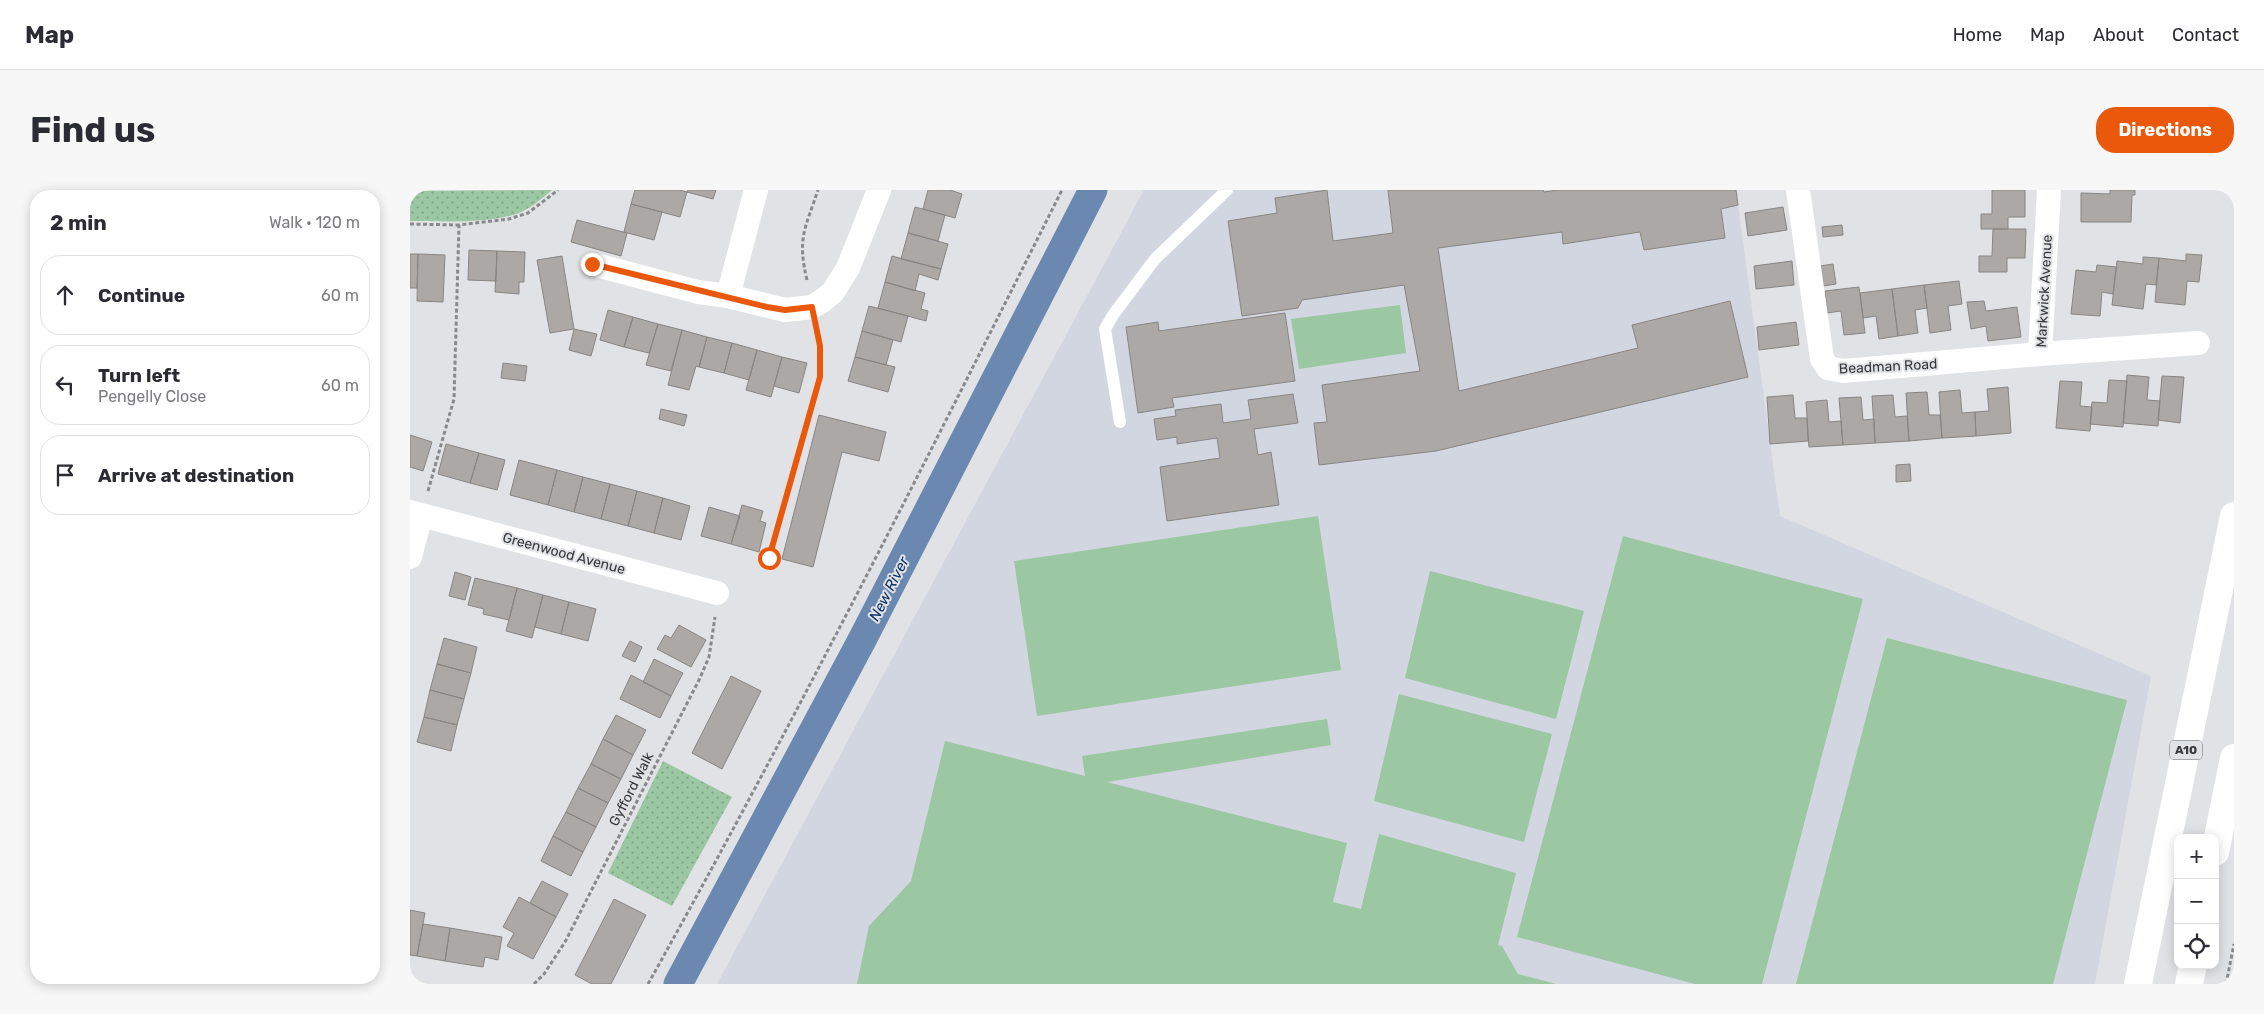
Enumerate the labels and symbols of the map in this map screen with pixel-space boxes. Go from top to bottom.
street label: Markwick Avenue [2033,234,2056,348]
route end [581,253,604,276]
street label: Beadman Road [1838,355,1938,378]
street label: Greenwood Avenue [501,529,627,578]
route start [758,547,781,570]
water label: New River [865,553,913,624]
road number: A10 [2170,740,2202,760]
street label: Gyfford Walk [606,749,658,829]

